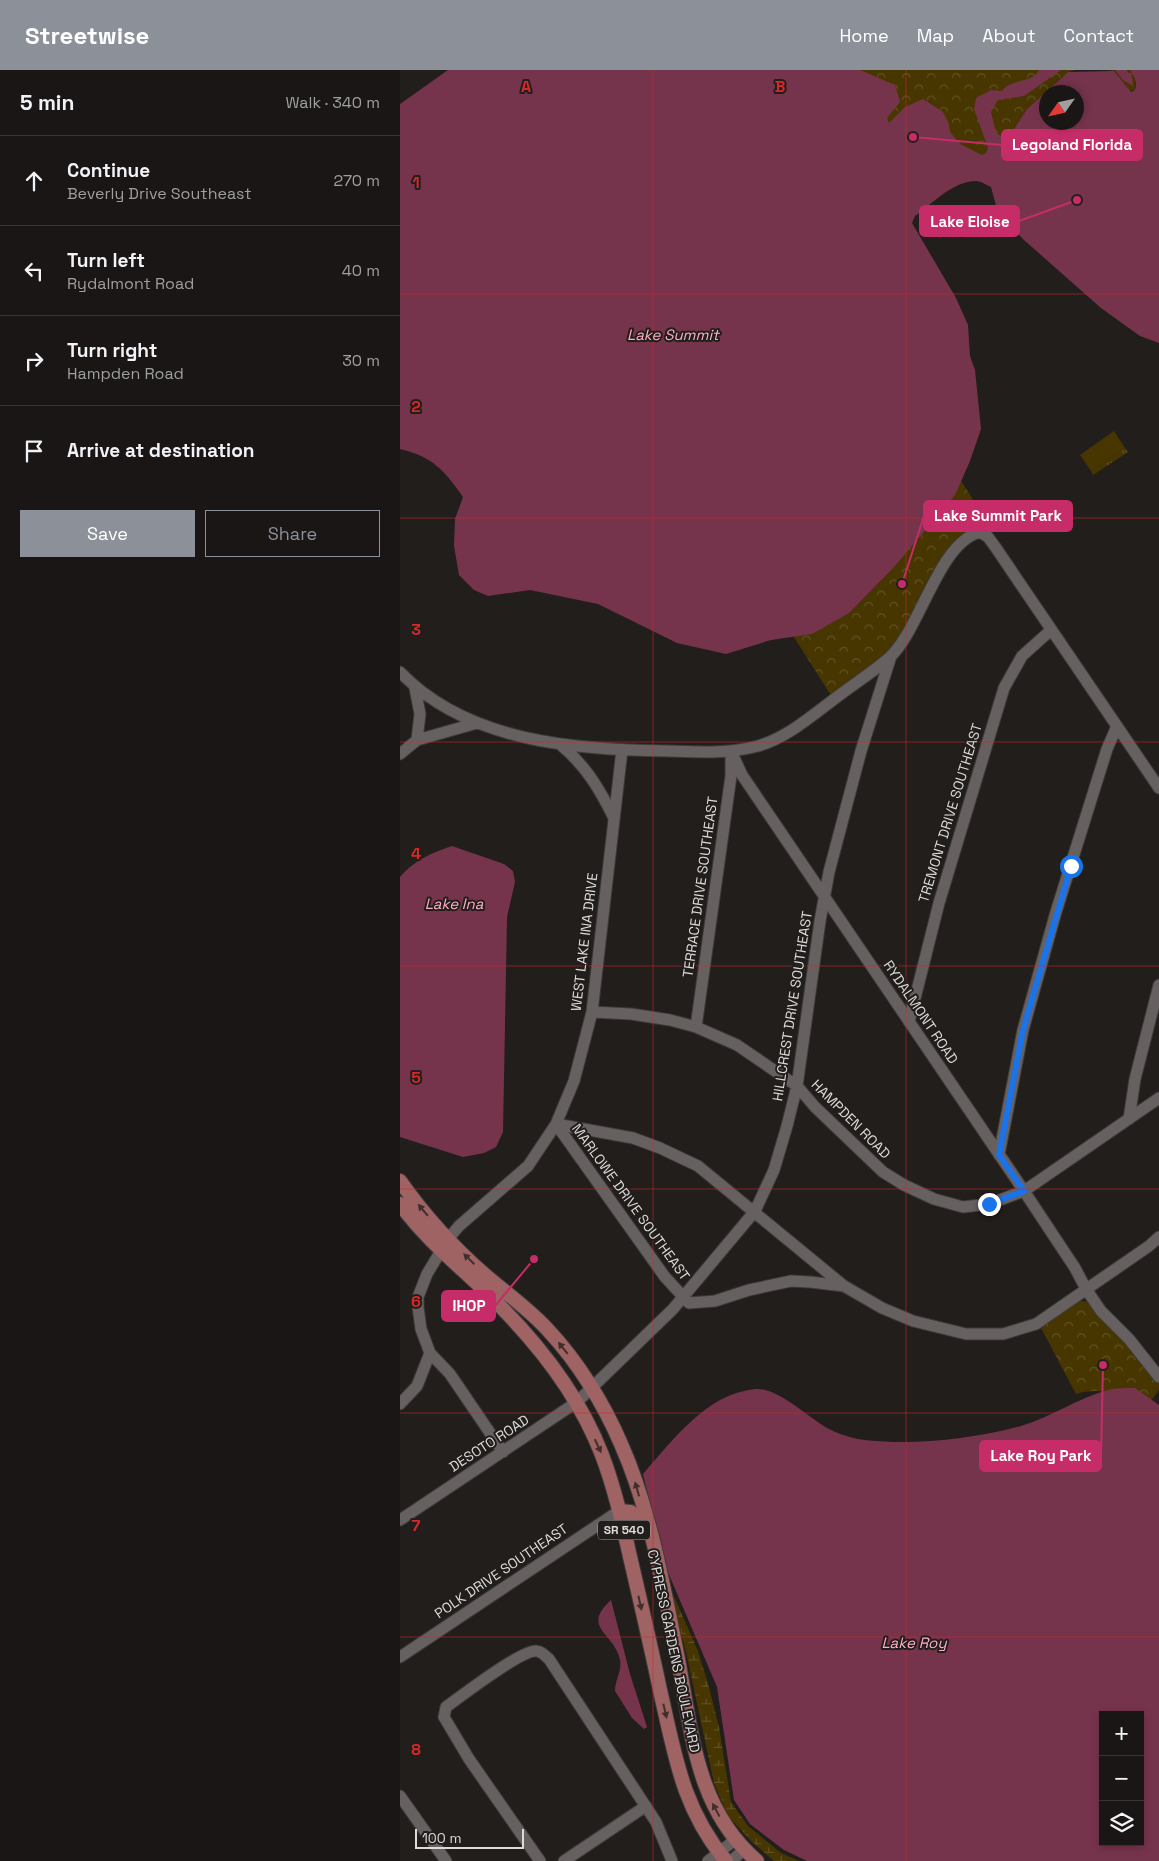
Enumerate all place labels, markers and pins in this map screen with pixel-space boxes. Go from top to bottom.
callout: Legoland Florida [1002,130,1142,160]
callout: Lake Eloise [920,206,1019,236]
callout: Lake Summit Park [924,501,1072,531]
callout: IHOP [442,1291,495,1321]
callout: Lake Roy Park [980,1441,1101,1471]

